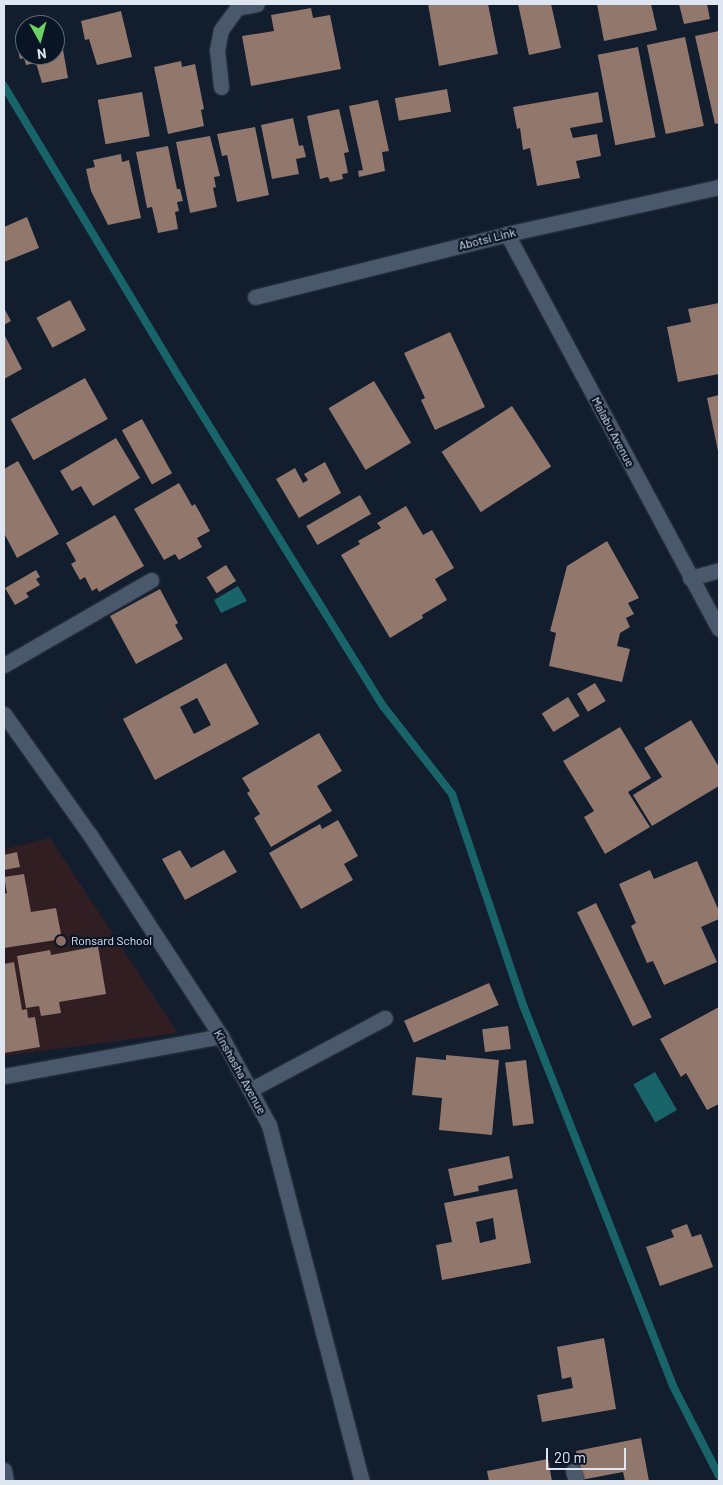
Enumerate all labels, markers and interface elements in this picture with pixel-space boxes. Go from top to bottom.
north arrow [15,15,65,65]
text: N [36,45,47,63]
street label: Abotsi Link [457,225,517,253]
street label: Malabu Avenue [589,395,637,469]
place label: Ronsard School [71,934,152,948]
marker: Ronsard School [55,935,67,947]
street label: Kinshasha Avenue [211,1027,269,1117]
scale bar [548,1438,628,1470]
text: 20 m [554,1448,586,1466]

